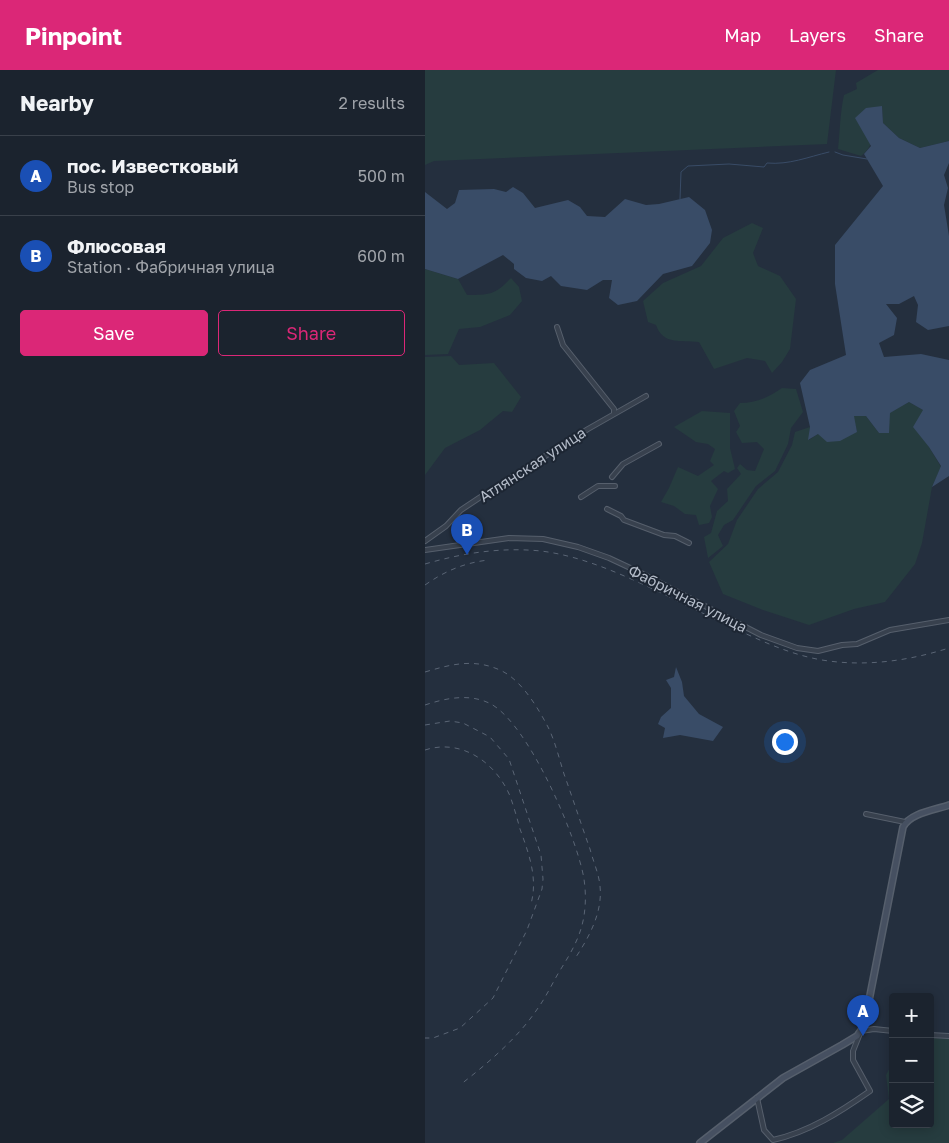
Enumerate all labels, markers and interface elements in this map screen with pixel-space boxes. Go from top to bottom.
text: Pinpoint [25,21,122,50]
text: Map [724,24,761,46]
text: Layers [789,24,846,46]
text: Share [874,24,924,46]
text: Nearby [20,90,94,116]
text: 2 results [339,93,405,113]
text: пос. Известковый [67,154,238,177]
text: A [30,166,42,186]
text: 500 m [358,166,405,186]
text: Bus stop [67,177,134,197]
text: Флюсовая [67,234,166,257]
text: B [30,246,42,266]
text: 600 m [357,246,405,266]
text: Station · Фабричная улица [67,257,275,277]
button: Save [20,310,208,356]
button: Share [218,310,405,356]
street label: Атлянская улица [475,423,589,505]
pin: B [451,514,483,555]
street label: Фабричная улица [626,560,750,636]
your location [772,729,798,755]
map controls [889,993,934,1128]
button: + [889,993,934,1038]
pin: A [847,995,879,1036]
button: − [889,1038,934,1083]
button: layers [889,1083,934,1128]

